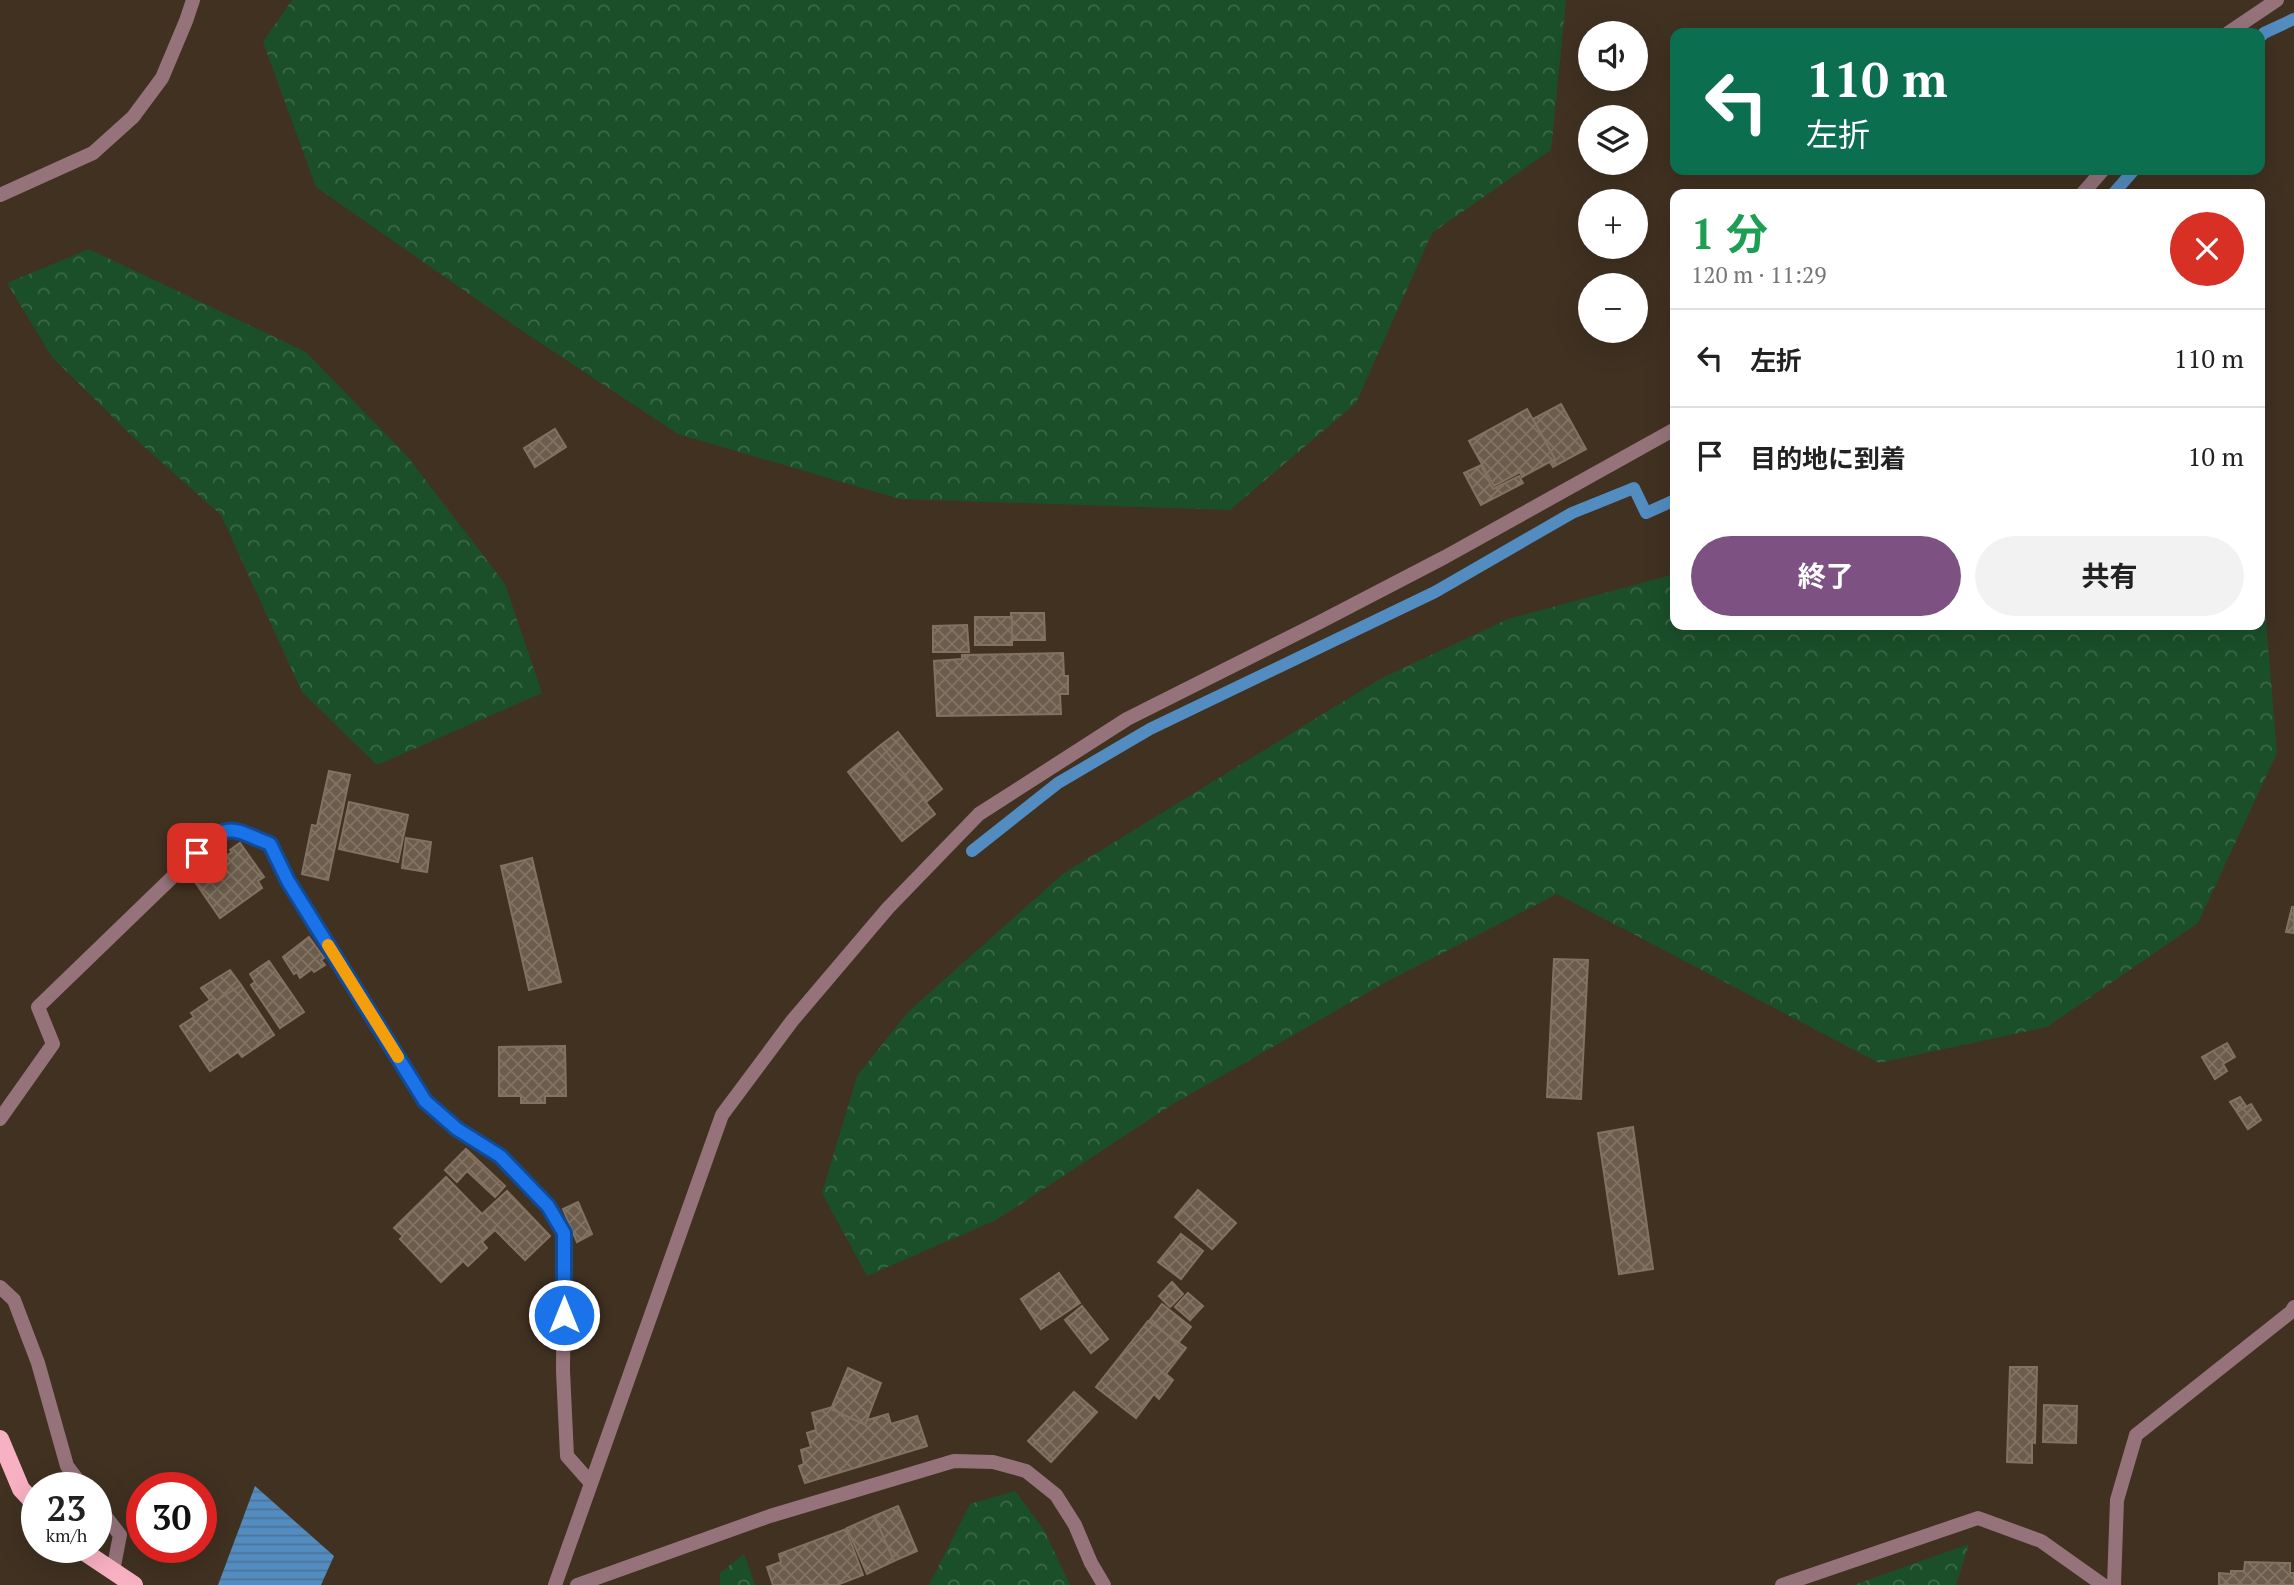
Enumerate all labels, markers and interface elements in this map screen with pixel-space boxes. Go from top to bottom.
map controls [1578,21,1648,343]
button: sound [1578,21,1648,91]
text: 110 m [1806,46,1948,111]
icon: left [1691,56,1782,147]
button: layers [1578,105,1648,175]
text: 左折 [1806,113,1870,155]
button: + [1578,189,1648,259]
text: 1 分 [1691,205,1768,261]
button: close [2170,212,2244,286]
text: 120 m · 11:29 [1691,259,1826,290]
button: − [1578,273,1648,343]
icon: left [1691,339,1729,377]
text: 110 m [2174,341,2244,375]
text: 左折 [1750,343,1802,377]
icon: arrive [1691,437,1729,475]
text: 10 m [2188,439,2244,473]
text: 目的地に到着 [1750,441,1906,475]
button: 終了 [1691,536,1961,616]
button: 共有 [1975,536,2244,616]
pin [167,823,227,883]
icon: arrive [178,834,216,872]
position arrow [527,1278,601,1352]
speed limit sign: 30 [126,1472,217,1563]
text: 23 [47,1485,86,1531]
text: km/h [46,1523,87,1547]

